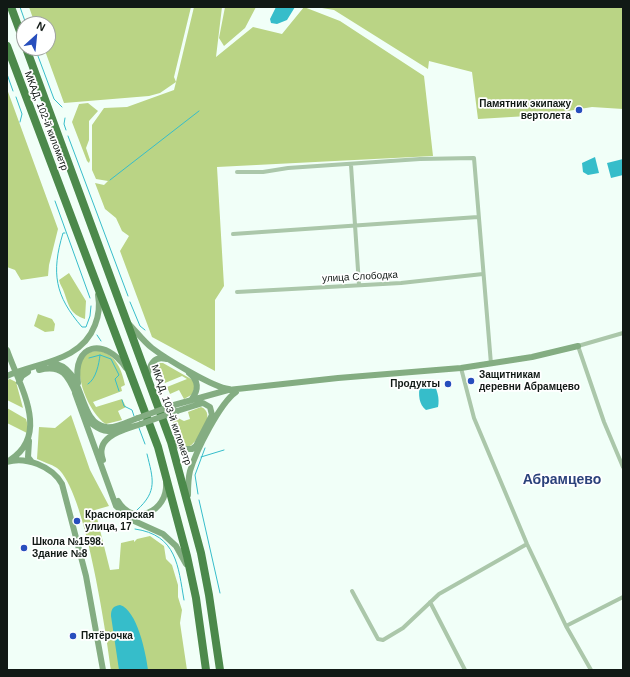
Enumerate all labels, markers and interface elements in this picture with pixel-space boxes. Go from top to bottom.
north arrow [16,16,56,56]
text: N [35,19,47,33]
street label: МКАД, 102-й километр [21,70,71,172]
place label: Памятник экипажу вертолета [479,98,571,122]
marker: Памятник экипажу вертолета [574,105,584,115]
street label: улица Слободка [322,269,398,285]
street label: МКАД, 103-й километр [148,363,194,467]
place label: Защитникам деревни Абрамцево [479,369,580,392]
marker: Защитникам деревни Абрамцево [466,376,476,386]
place label: Продукты [390,378,440,390]
marker: Продукты [443,379,453,389]
district label: Абрамцево [523,472,601,488]
place label: Красноярская улица, 17 [85,509,154,532]
marker: Красноярская улица, 17 [72,516,82,526]
place label: Школа №1598. Здание №8 [32,536,104,560]
marker: Школа №1598. Здание №8 [19,543,29,553]
place label: Пятёрочка [81,630,133,642]
marker: Пятёрочка [68,631,78,641]

